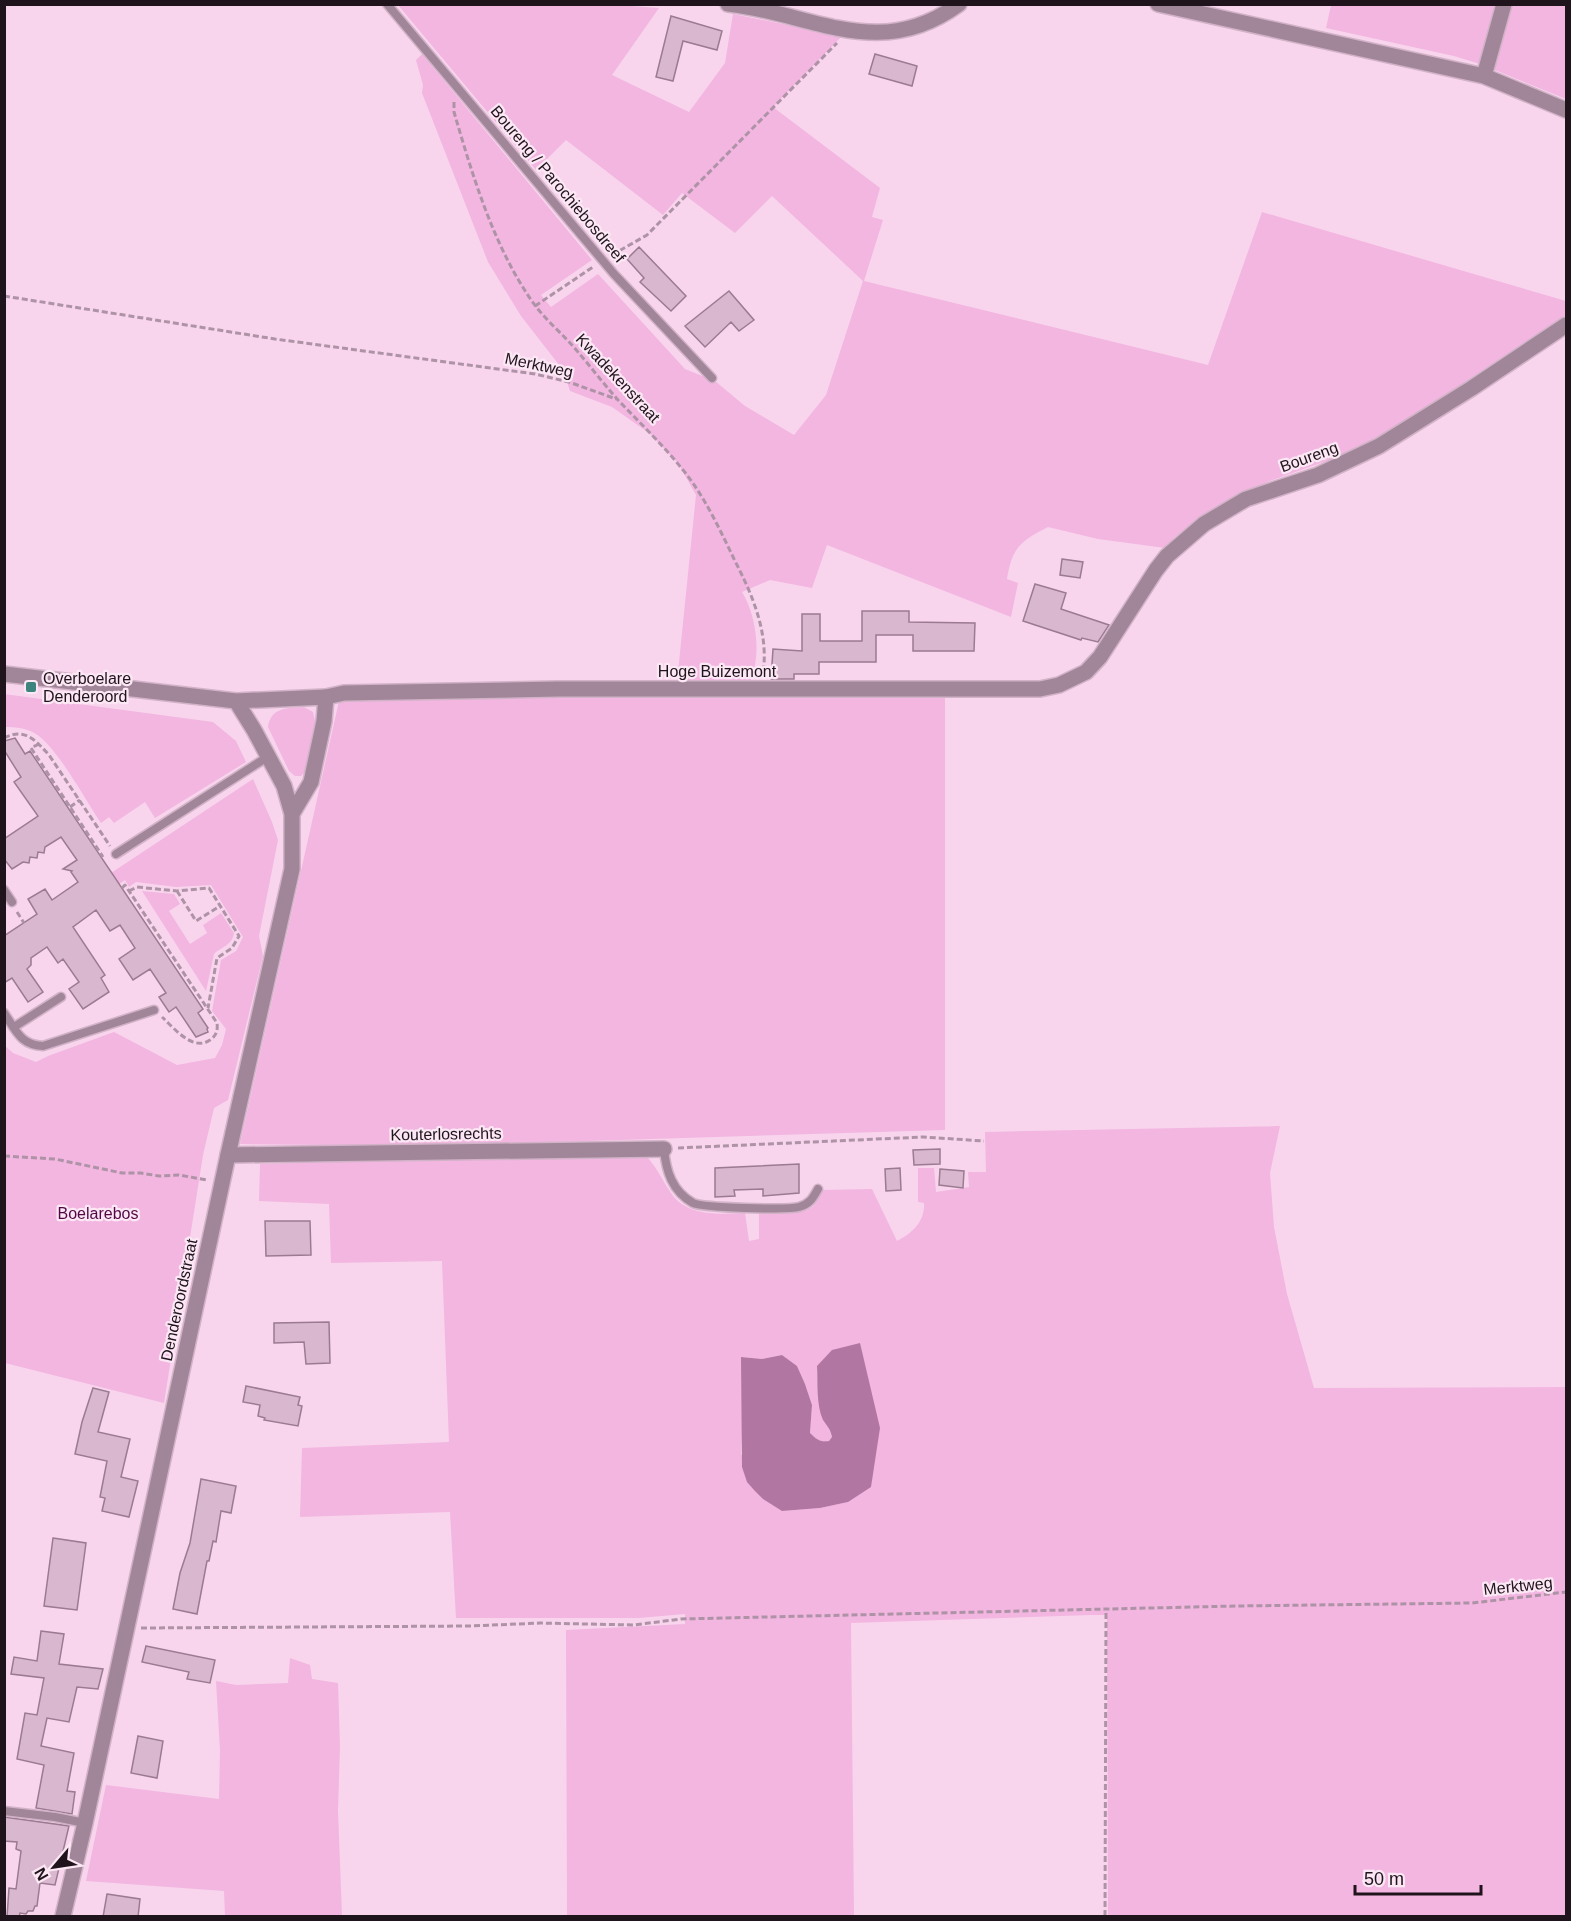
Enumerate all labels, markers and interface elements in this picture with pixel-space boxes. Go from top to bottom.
street label: Boureng / Parochiebosdreef [487,102,629,266]
street label: Kwadekenstraat [573,330,664,426]
street label: Merktweg [503,349,575,381]
street label: Boureng [1278,439,1340,475]
street label: Hoge Buizemont [658,663,777,680]
place label: Overboelare Denderoord [43,670,131,705]
marker: Overboelare Denderoord [24,680,38,694]
street label: Kouterlosrechts [390,1125,502,1143]
park label: Boelarebos [58,1205,138,1222]
street label: Denderoordstraat [158,1237,200,1363]
street label: Merktweg [1483,1574,1553,1598]
north arrow [24,1837,84,1897]
scale bar [1355,1858,1481,1896]
text: N [31,1865,52,1883]
text: 50 m [1364,1869,1404,1889]

